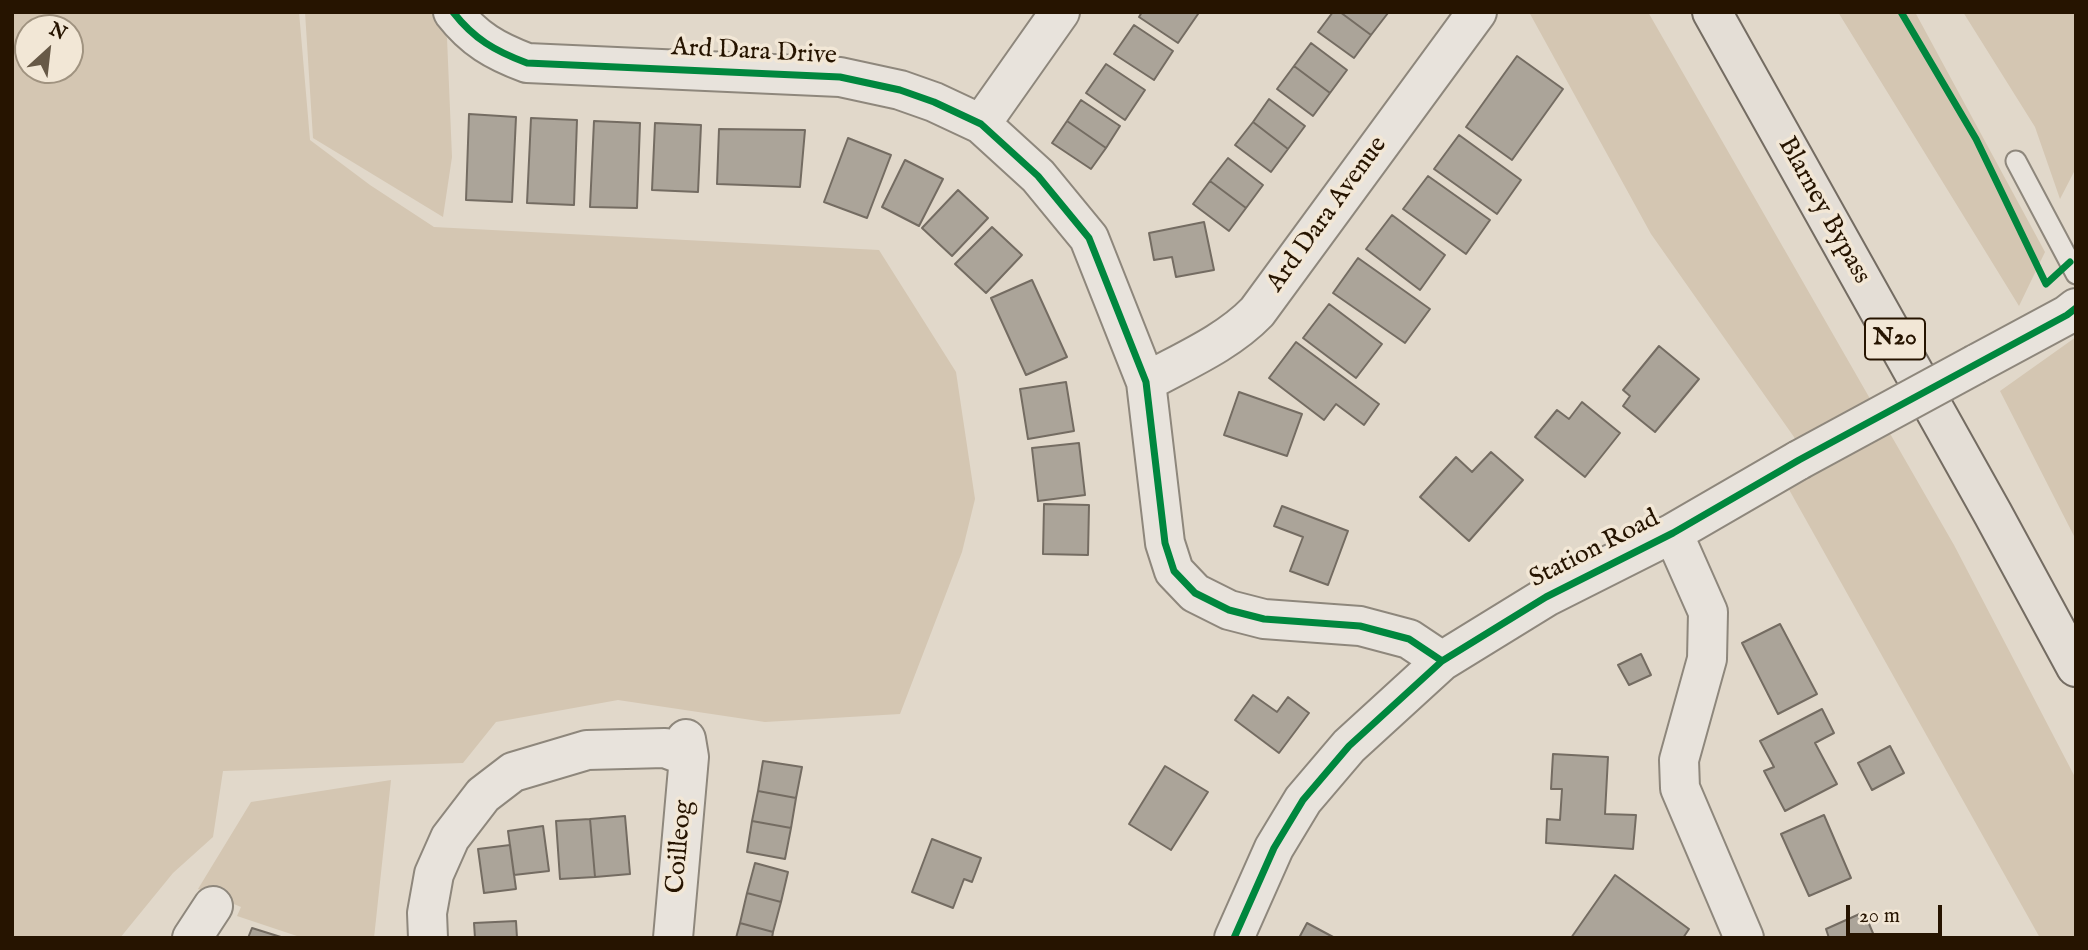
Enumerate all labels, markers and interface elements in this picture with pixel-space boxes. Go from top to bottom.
north arrow [14,14,84,84]
text: N [45,18,70,46]
street label: Ard Dara Drive [670,33,838,73]
street label: Ard Dara Avenue [1261,131,1395,299]
street label: Blarney Bypass [1770,132,1876,290]
road number: N20 [1865,318,1925,360]
street label: Station Road [1525,504,1665,596]
street label: Coilleog [661,799,701,895]
scale bar [1850,890,1946,934]
text: 20 m [1859,903,1900,930]

